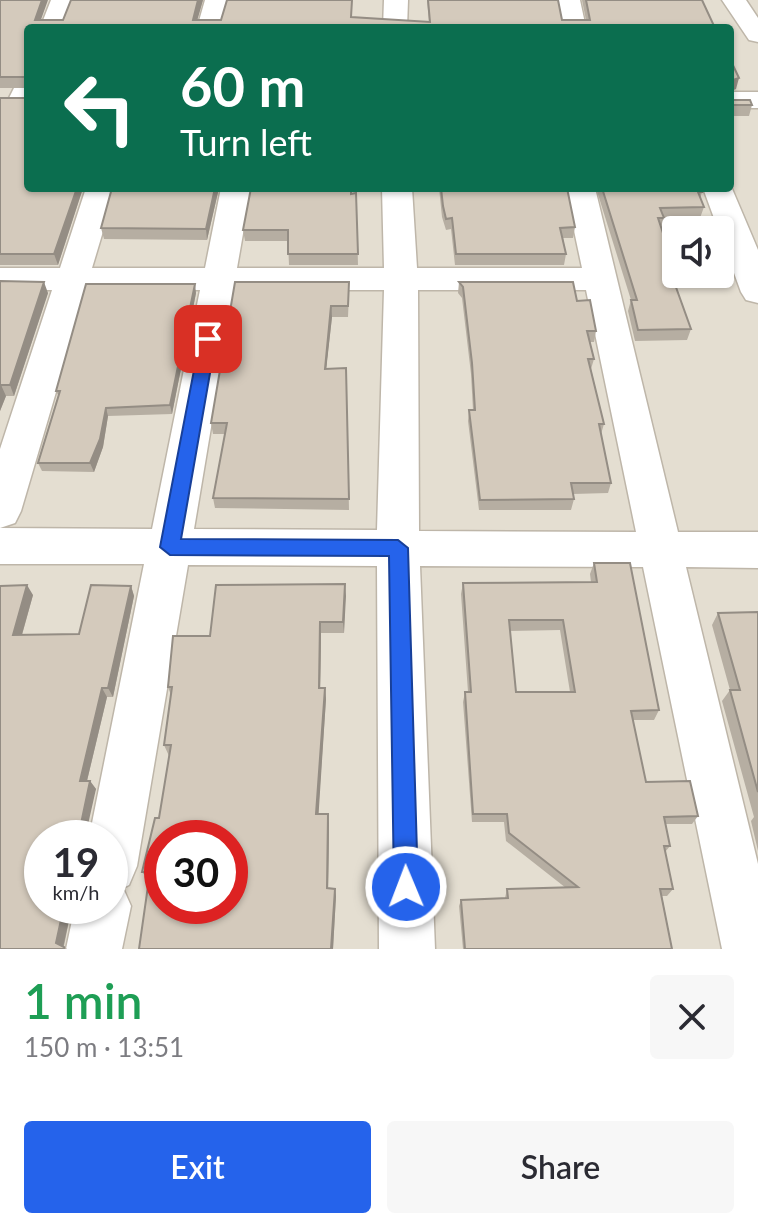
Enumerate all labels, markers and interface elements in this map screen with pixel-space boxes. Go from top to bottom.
text: 60 m [180,52,305,119]
icon: left [48,56,152,160]
text: Turn left [180,120,312,164]
map controls [662,216,734,288]
button: sound [662,216,734,288]
pin [174,305,242,373]
icon: arrive [186,317,230,361]
speed limit sign: 30 [144,820,248,924]
text: 19 [53,838,99,886]
position arrow [364,845,448,929]
text: km/h [53,880,99,904]
text: 1 min [24,972,142,1029]
button: close [650,975,734,1059]
text: 150 m · 13:51 [24,1031,184,1063]
button: Exit [24,1121,371,1213]
button: Share [387,1121,734,1213]

